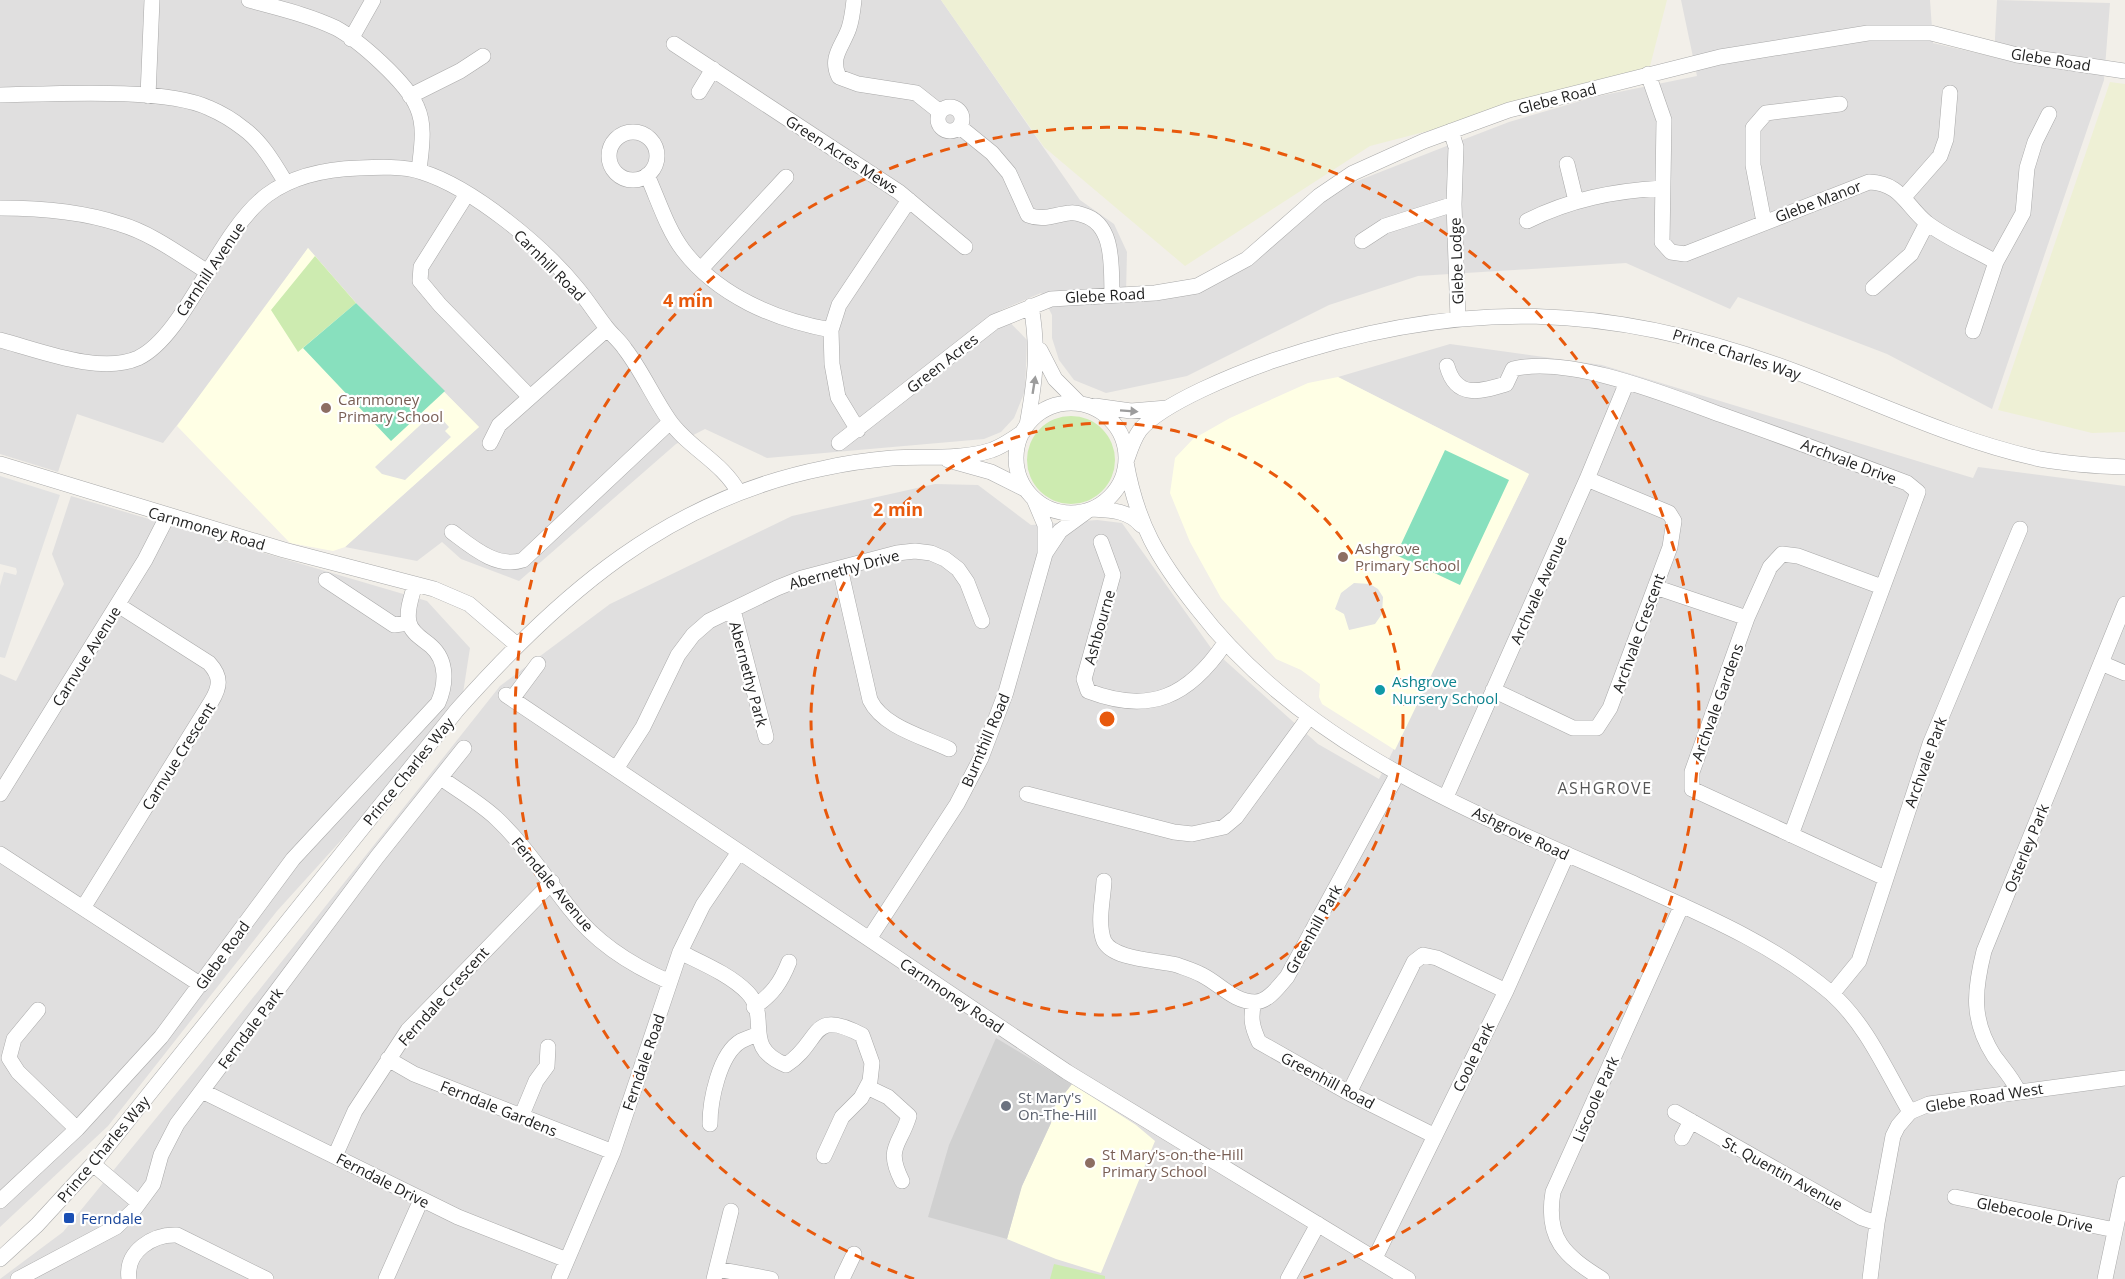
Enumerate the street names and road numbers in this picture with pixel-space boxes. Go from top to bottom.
street label: Glebe Road [2010,43,2092,75]
street label: Glebe Road [1516,78,1598,118]
street label: Green Acres Mews [782,110,902,198]
street label: Glebe Manor [1772,175,1864,227]
street label: Glebe Lodge [1444,217,1468,305]
street label: Carnhill Avenue [171,218,249,320]
street label: Carnhill Road [510,225,590,305]
street label: Glebe Road [1064,283,1146,307]
street label: Prince Charles Way [1670,324,1804,384]
street label: Green Acres [902,329,982,397]
street label: Archvale Drive [1798,434,1900,488]
street label: Carnmoney Road [146,502,268,554]
street label: Archvale Avenue [1505,533,1571,647]
street label: Abernethy Drive [787,545,901,593]
street label: Archvale Crescent [1607,571,1669,695]
street label: Ashbourne [1079,587,1119,667]
street label: Carnvue Avenue [47,602,125,710]
street label: Abernethy Park [725,619,773,729]
street label: Archvale Gardens [1687,641,1747,763]
street label: Burnthill Road [956,690,1014,790]
street label: Carnvue Crescent [137,698,219,814]
street label: Prince Charles Way [358,712,458,829]
street label: Archvale Park [1899,714,1951,810]
street label: Osterley Park [1999,801,2053,895]
street label: Ashgrove Road [1469,802,1573,864]
street label: Ferndale Avenue [508,833,598,935]
street label: Greenhill Park [1280,881,1346,977]
street label: Glebe Road [190,917,254,993]
street label: Ferndale Crescent [393,942,493,1050]
street label: Carnmoney Road [896,953,1008,1037]
street label: Ferndale Park [213,983,287,1073]
street label: Ferndale Road [617,1011,669,1113]
street label: Coole Park [1448,1019,1498,1095]
street label: Greenhill Road [1278,1047,1378,1113]
street label: Liscoole Park [1567,1053,1623,1145]
street label: Ferndale Gardens [438,1075,560,1141]
street label: Glebe Road West [1924,1078,2044,1116]
street label: Prince Charles Way [52,1091,154,1207]
street label: St. Quentin Avenue [1719,1132,1847,1214]
street label: Ferndale Drive [333,1148,433,1212]
street label: Glebecoole Drive [1975,1192,2095,1236]

